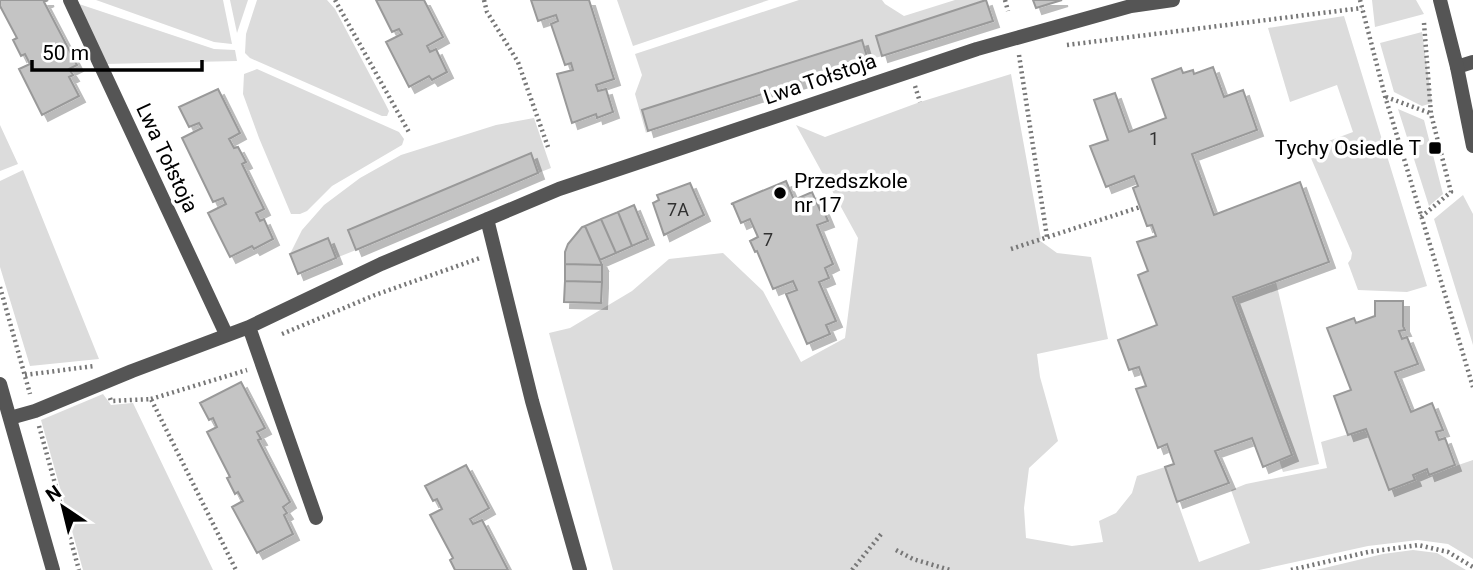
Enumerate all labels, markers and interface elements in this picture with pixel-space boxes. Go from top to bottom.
scale bar [32,28,201,72]
text: 50 m [42,41,89,65]
street label: Lwa Tołstoja [761,49,879,109]
street label: Lwa Tołstoja [131,100,203,216]
house number: 1 [1149,128,1159,149]
place label: Tychy Osiedle T [1275,136,1421,160]
marker: Tychy Osiedle T [1427,140,1443,156]
place label: Przedszkole nr 17 [794,169,908,217]
marker: Przedszkole nr 17 [772,185,788,201]
house number: 7A [667,199,689,220]
house number: 7 [763,229,773,250]
north arrow [28,472,98,542]
text: N [41,480,66,507]

